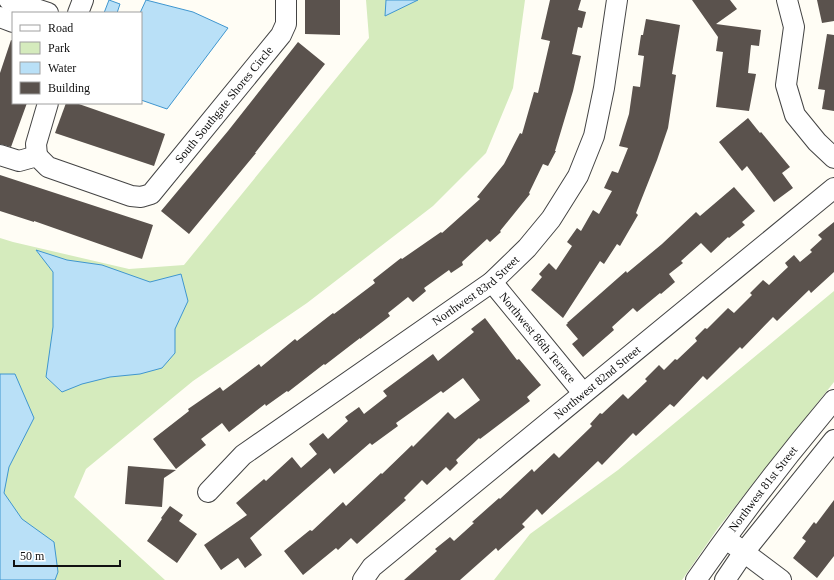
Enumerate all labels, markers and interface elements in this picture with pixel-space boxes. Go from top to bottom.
legend [12,12,142,104]
text: Road [48,21,73,35]
text: Park [48,41,70,55]
street label: South Southgate Shores Circle [172,43,276,166]
text: Water [48,61,76,75]
text: Building [48,81,90,95]
street label: Northwest 83rd Street [430,252,522,328]
street label: Northwest 86th Terrace [496,290,579,386]
street label: Northwest 82nd Street [551,342,644,422]
street label: Northwest 81st Street [726,443,801,535]
scale bar [14,542,120,568]
text: 50 m [20,549,45,563]

